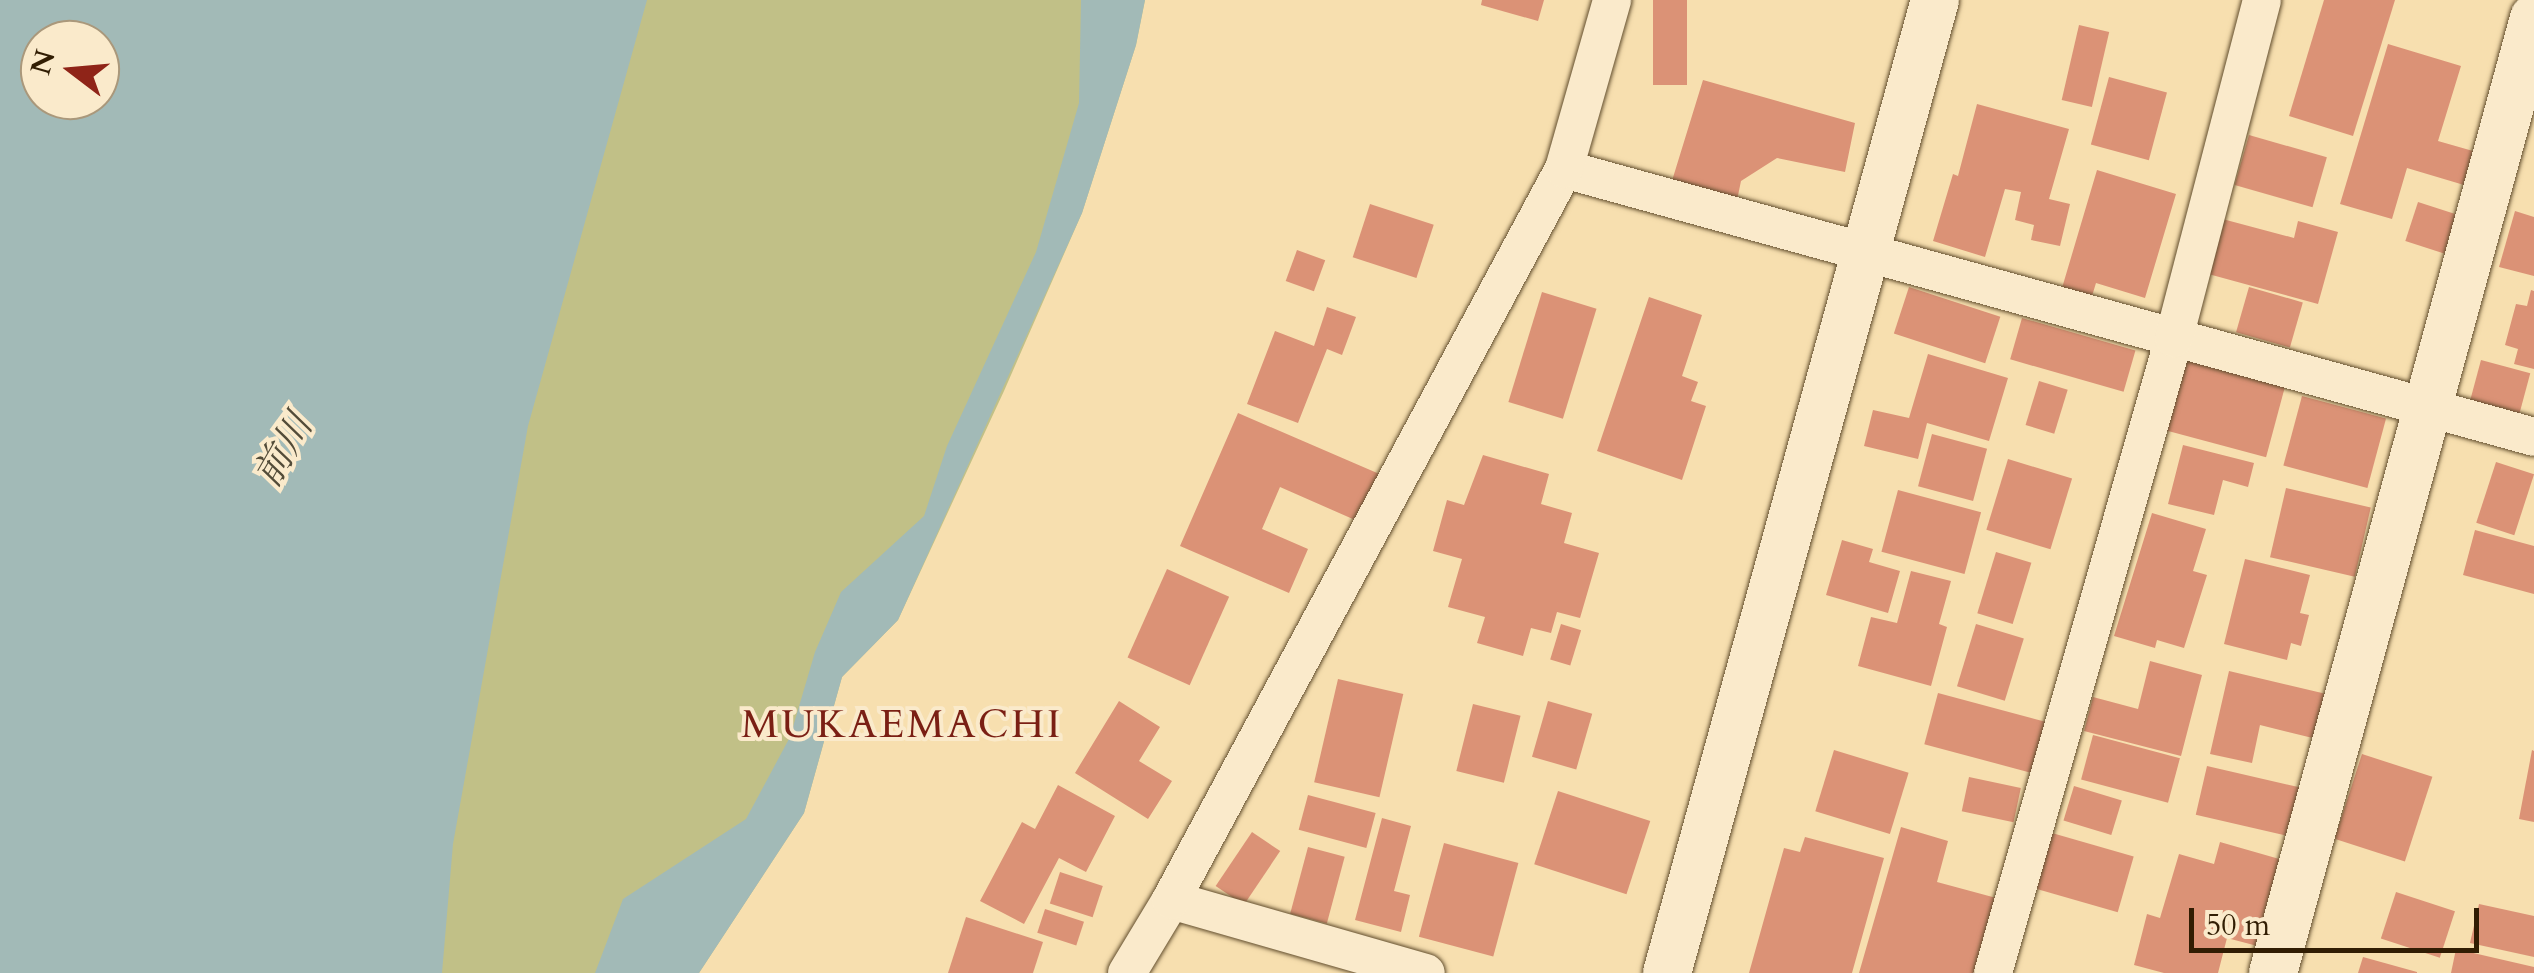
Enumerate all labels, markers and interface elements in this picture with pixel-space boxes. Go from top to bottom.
north arrow [20,20,120,120]
text: N [21,45,65,79]
water label: 前川 [245,407,323,495]
district label: MUKAEMACHI [741,701,1063,749]
scale bar [2194,888,2484,950]
text: 50 m [2206,905,2270,946]

